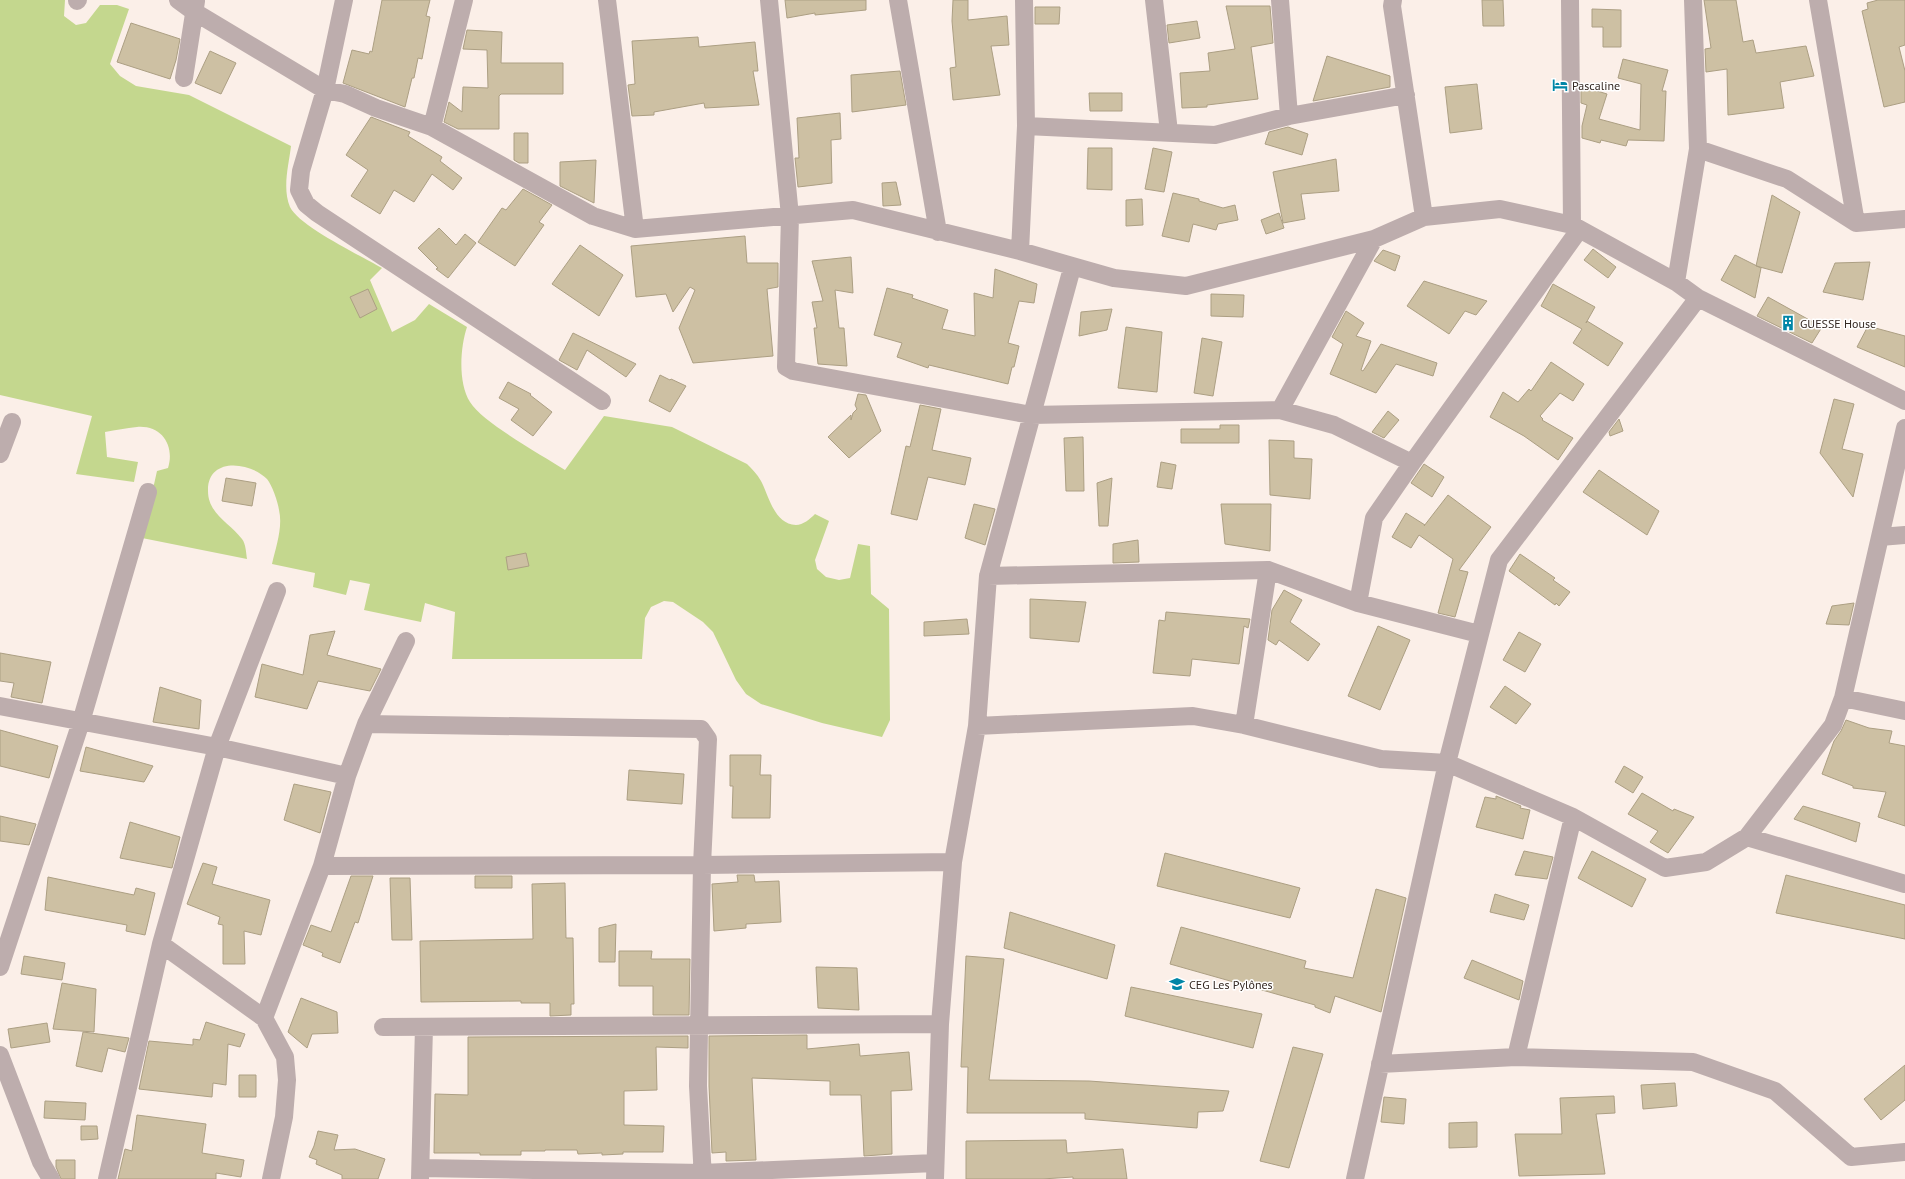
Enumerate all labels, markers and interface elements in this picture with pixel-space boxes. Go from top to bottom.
hotel icon: Pascaline [1551,76,1569,94]
place label: Pascaline [1572,78,1620,93]
building icon: GUESSE House [1779,314,1797,332]
place label: GUESSE House [1800,316,1876,331]
school or university icon: CEG Les Pylônes [1168,975,1186,993]
place label: CEG Les Pylônes [1189,977,1273,992]

